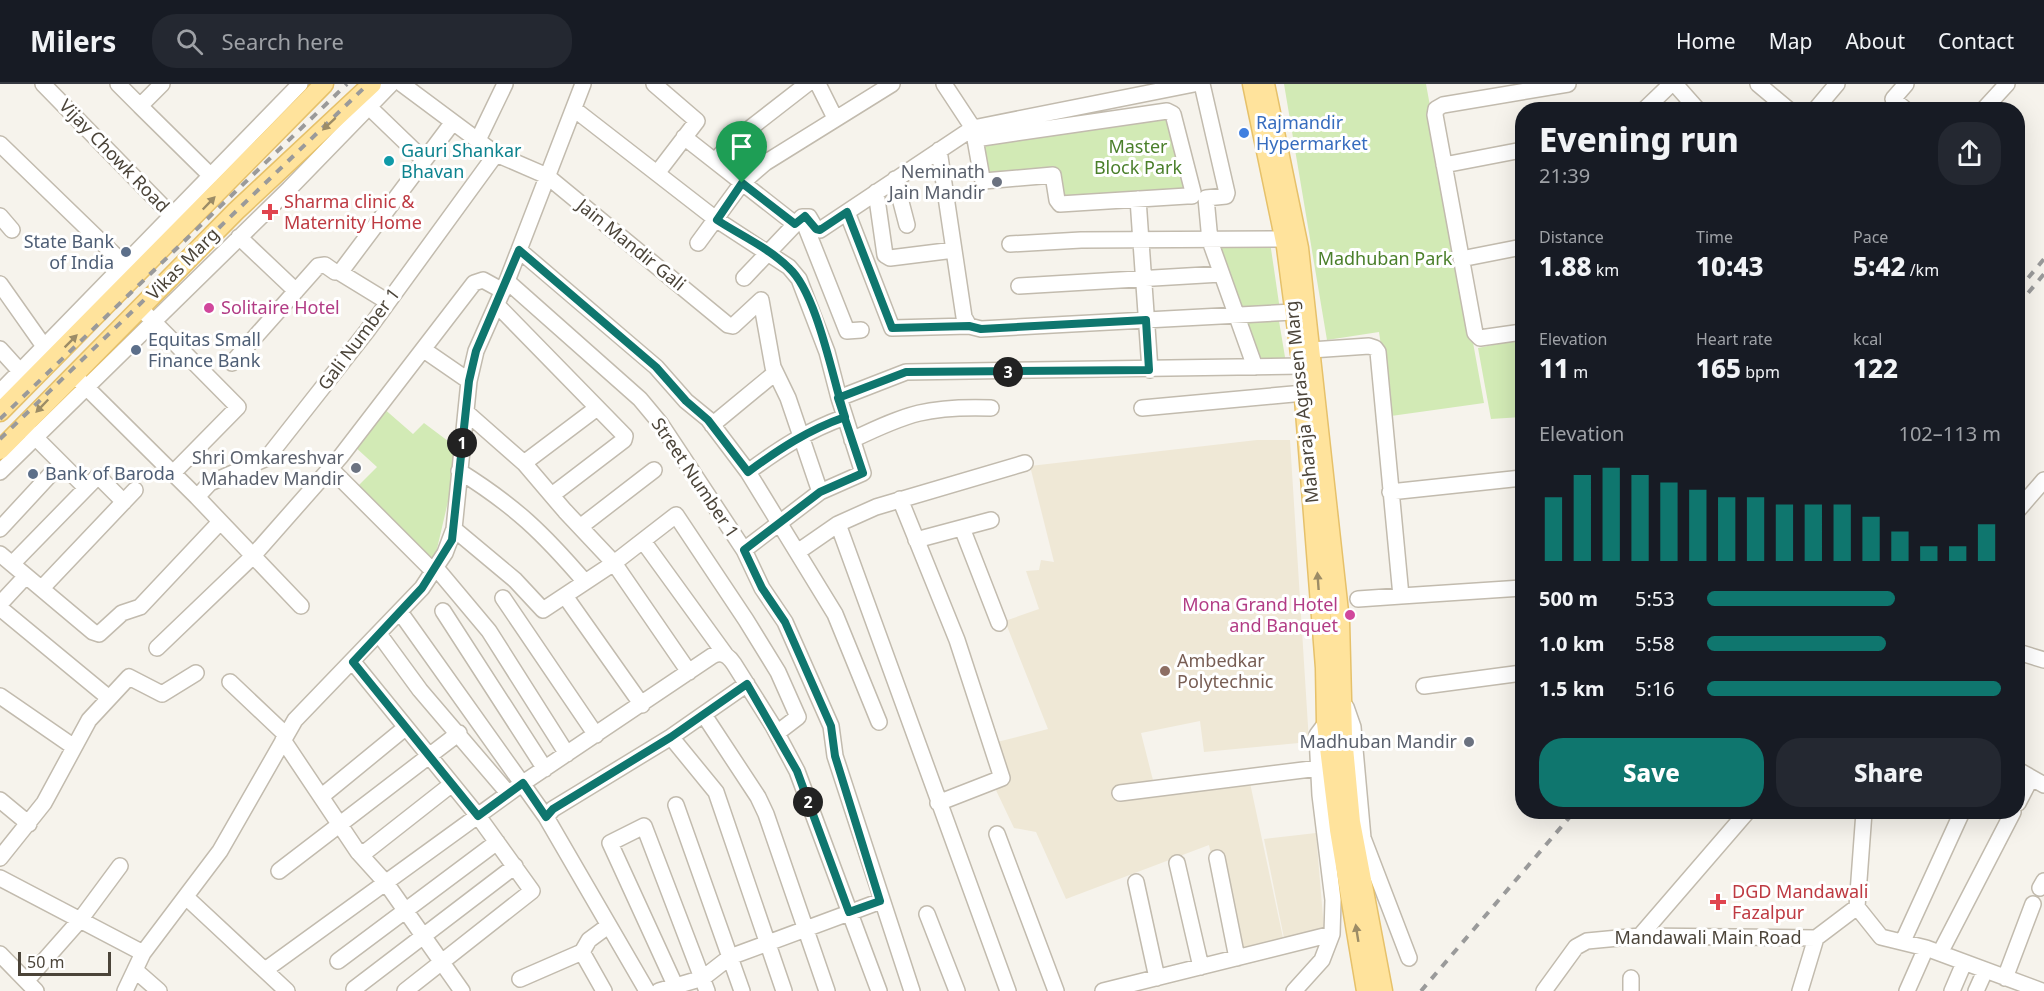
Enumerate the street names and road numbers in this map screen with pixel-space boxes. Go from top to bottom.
street label: Vijay Chowk Road [54,93,175,217]
street label: Jain Mandir Gali [571,192,691,296]
street label: Vikas Marg [141,222,224,305]
street label: Gali Number 1 [312,282,405,395]
street label: Maharaja Agrasen Marg [1278,300,1324,504]
street label: Street Number 1 [647,413,745,542]
street label: Mandawali Main Road [1614,925,1802,949]

